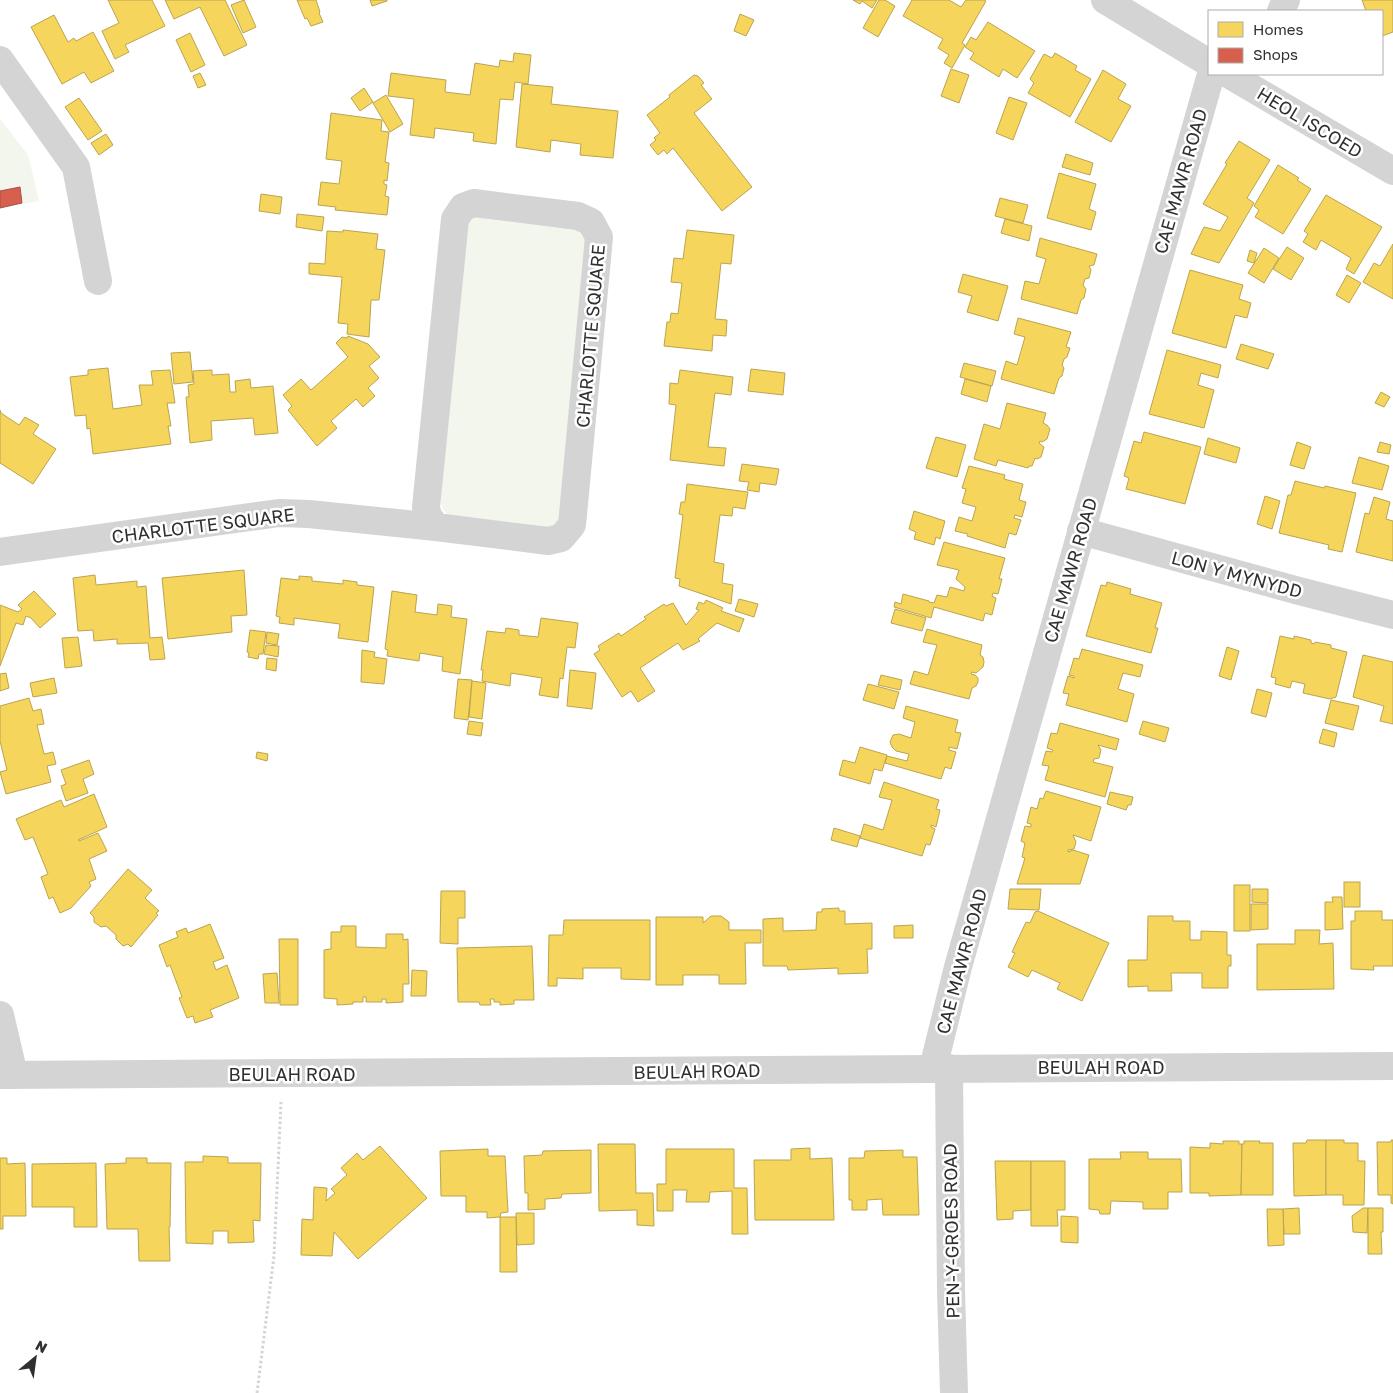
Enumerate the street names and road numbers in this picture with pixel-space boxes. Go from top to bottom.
street label: HEOL ISCOED [1253,82,1367,162]
street label: CAE MAWR ROAD [1149,106,1211,256]
street label: CHARLOTTE SQUARE [571,243,609,429]
street label: CAE MAWR ROAD [1039,495,1101,645]
street label: CHARLOTTE SQUARE [110,503,296,547]
street label: LON Y MYNYDD [1169,546,1305,602]
street label: CAE MAWR ROAD [931,886,991,1036]
street label: BEULAH ROAD [1037,1056,1165,1078]
street label: BEULAH ROAD [633,1059,761,1083]
street label: BEULAH ROAD [228,1063,356,1085]
street label: PEN-Y-GROES ROAD [938,1143,964,1319]

